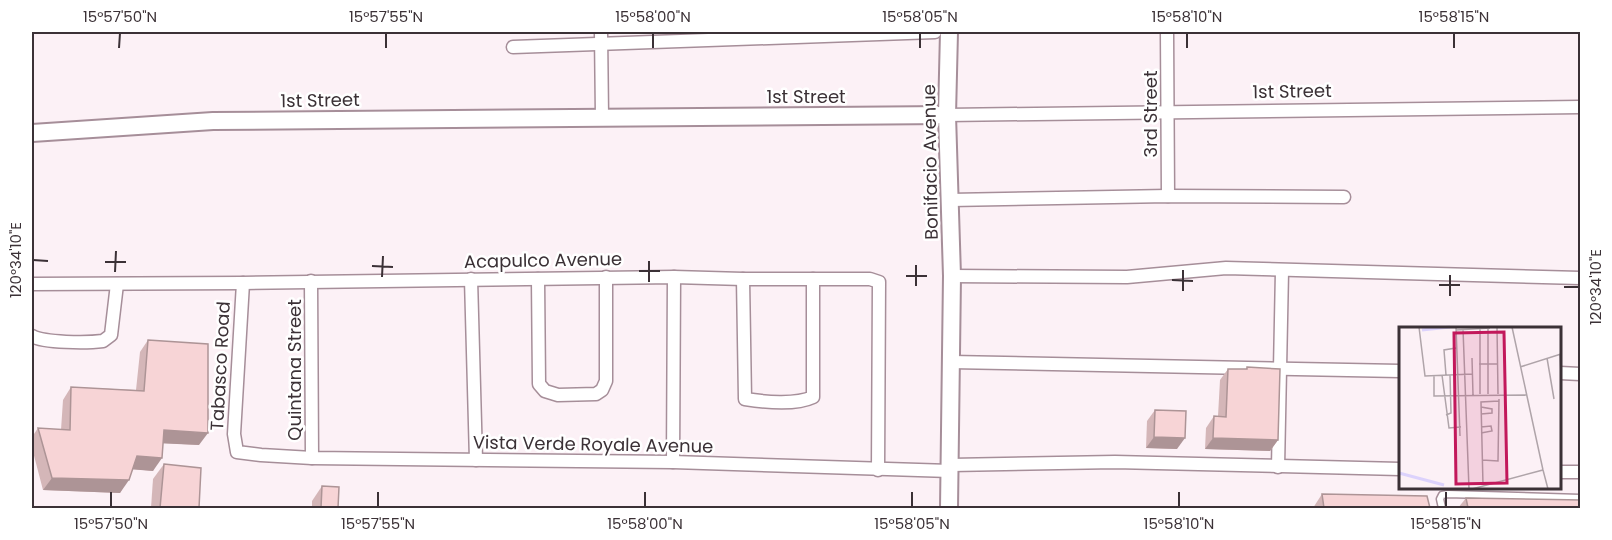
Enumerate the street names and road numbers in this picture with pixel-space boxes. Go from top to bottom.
street label: 3rd Street [1138,71,1163,158]
street label: 1st Street [1252,78,1332,104]
street label: 1st Street [766,84,846,109]
street label: Bonifacio Avenue [916,84,944,240]
street label: 1st Street [280,87,360,113]
street label: Acapulco Avenue [464,246,622,274]
street label: Quintana Street [282,299,307,441]
street label: Tabasco Road [204,301,236,431]
street label: Vista Verde Royale Avenue [473,429,713,459]

